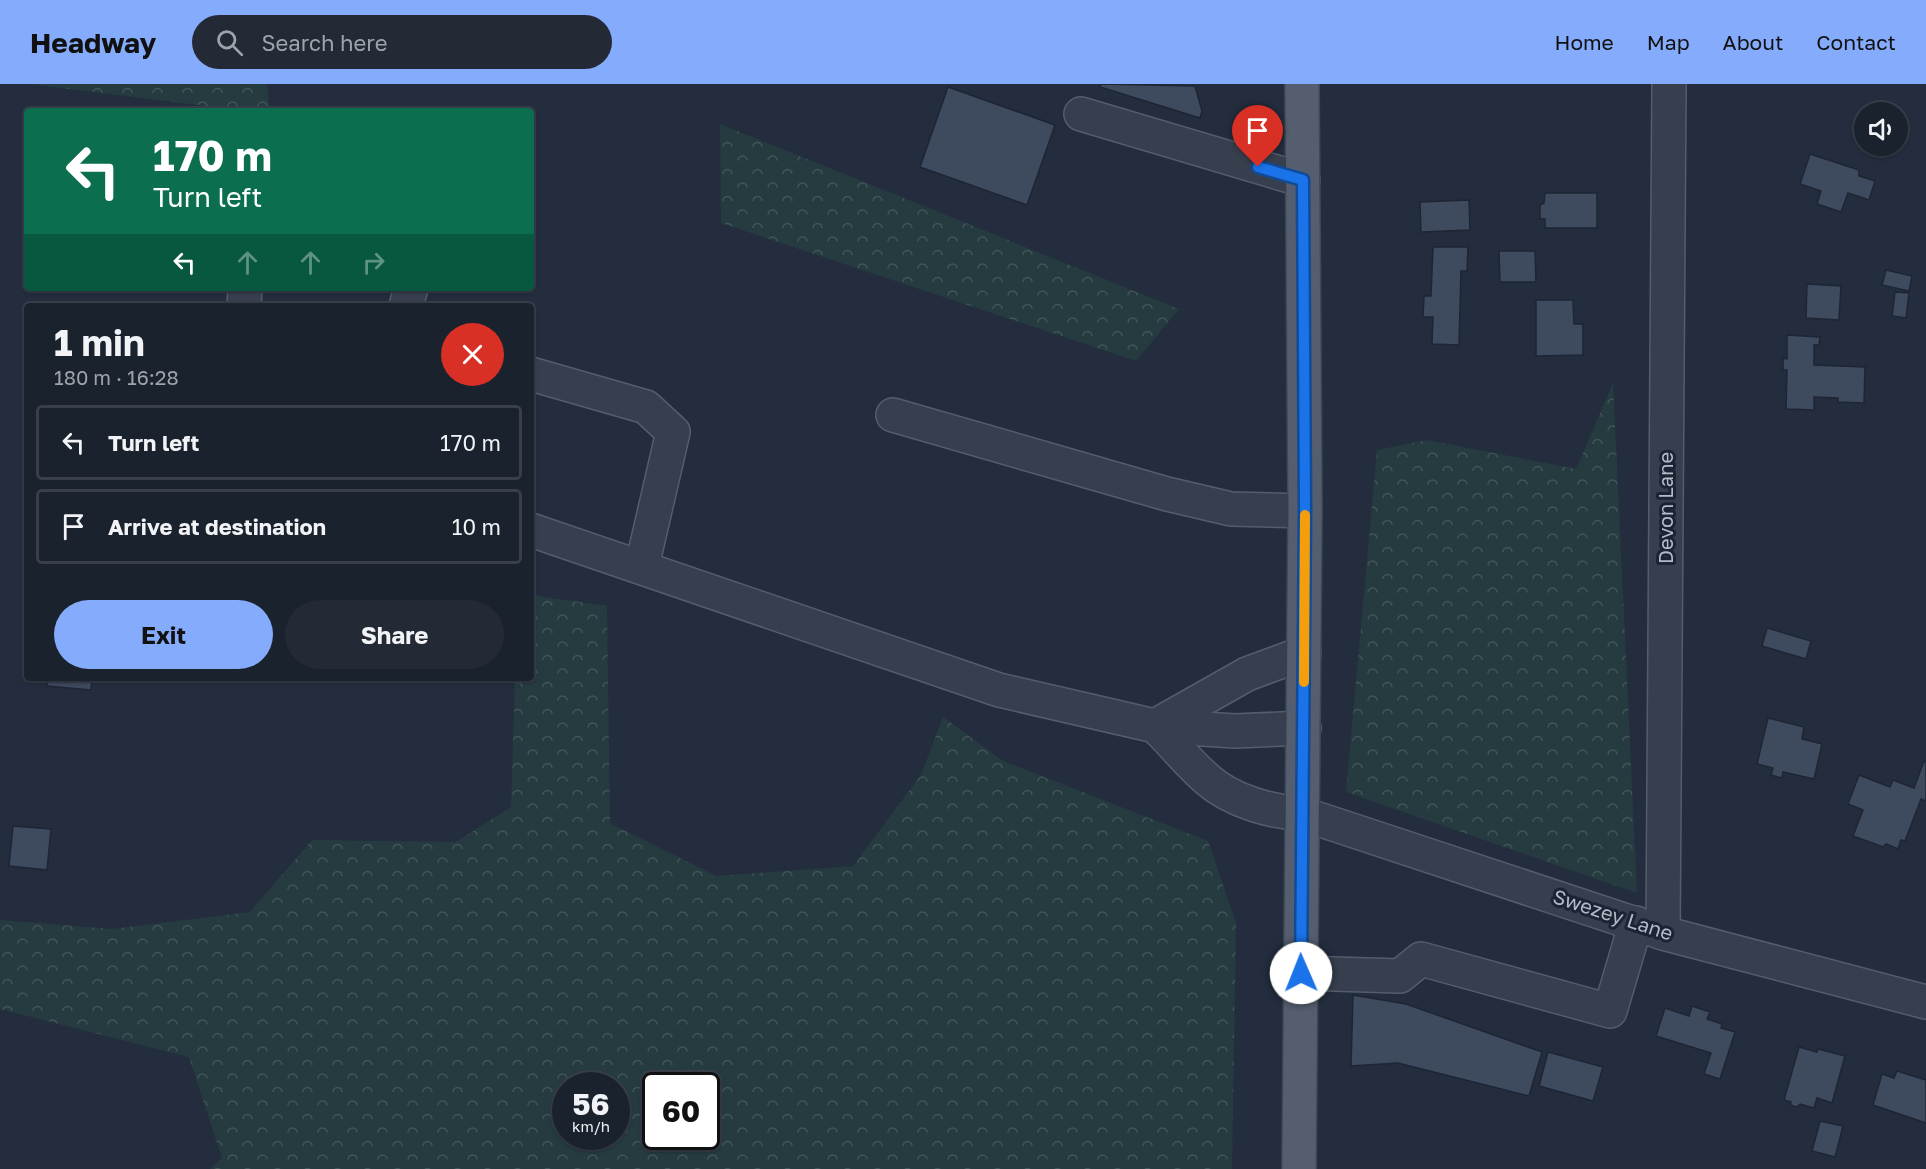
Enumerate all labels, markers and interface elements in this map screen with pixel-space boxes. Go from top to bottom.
search box [192,15,612,69]
text: Headway [30,26,156,59]
icon: search [213,26,246,59]
text: Search here [261,29,387,56]
text: Home [1554,29,1614,55]
text: Map [1647,29,1690,55]
text: About [1723,29,1783,55]
text: Contact [1816,29,1896,55]
map controls [1854,102,1908,156]
button: sound [1854,102,1908,156]
pin [1232,105,1283,167]
icon: arrive [1241,114,1274,147]
text: 170 m [153,130,272,180]
icon: left [54,132,132,210]
text: Turn left [153,181,262,213]
icon: left [168,246,201,279]
icon: ahead [231,246,264,279]
icon: ahead [294,246,327,279]
icon: right [357,246,390,279]
text: 1 min [54,321,145,364]
button: close [441,323,504,386]
text: 180 m · 16:28 [54,365,179,389]
icon: left [57,426,90,459]
text: Turn left [108,429,199,456]
text: 170 m [440,429,501,456]
street label: Devon Lane [1653,452,1677,564]
icon: arrive [57,510,90,543]
text: Arrive at destination [108,513,326,540]
text: 10 m [452,513,501,540]
button: Exit [54,600,273,669]
button: Share [285,600,504,669]
street label: Swezey Lane [1550,883,1676,945]
position arrow [1269,941,1333,1005]
speed limit sign: 60 [642,1072,720,1150]
text: 56 [572,1086,610,1122]
text: km/h [572,1117,610,1135]

